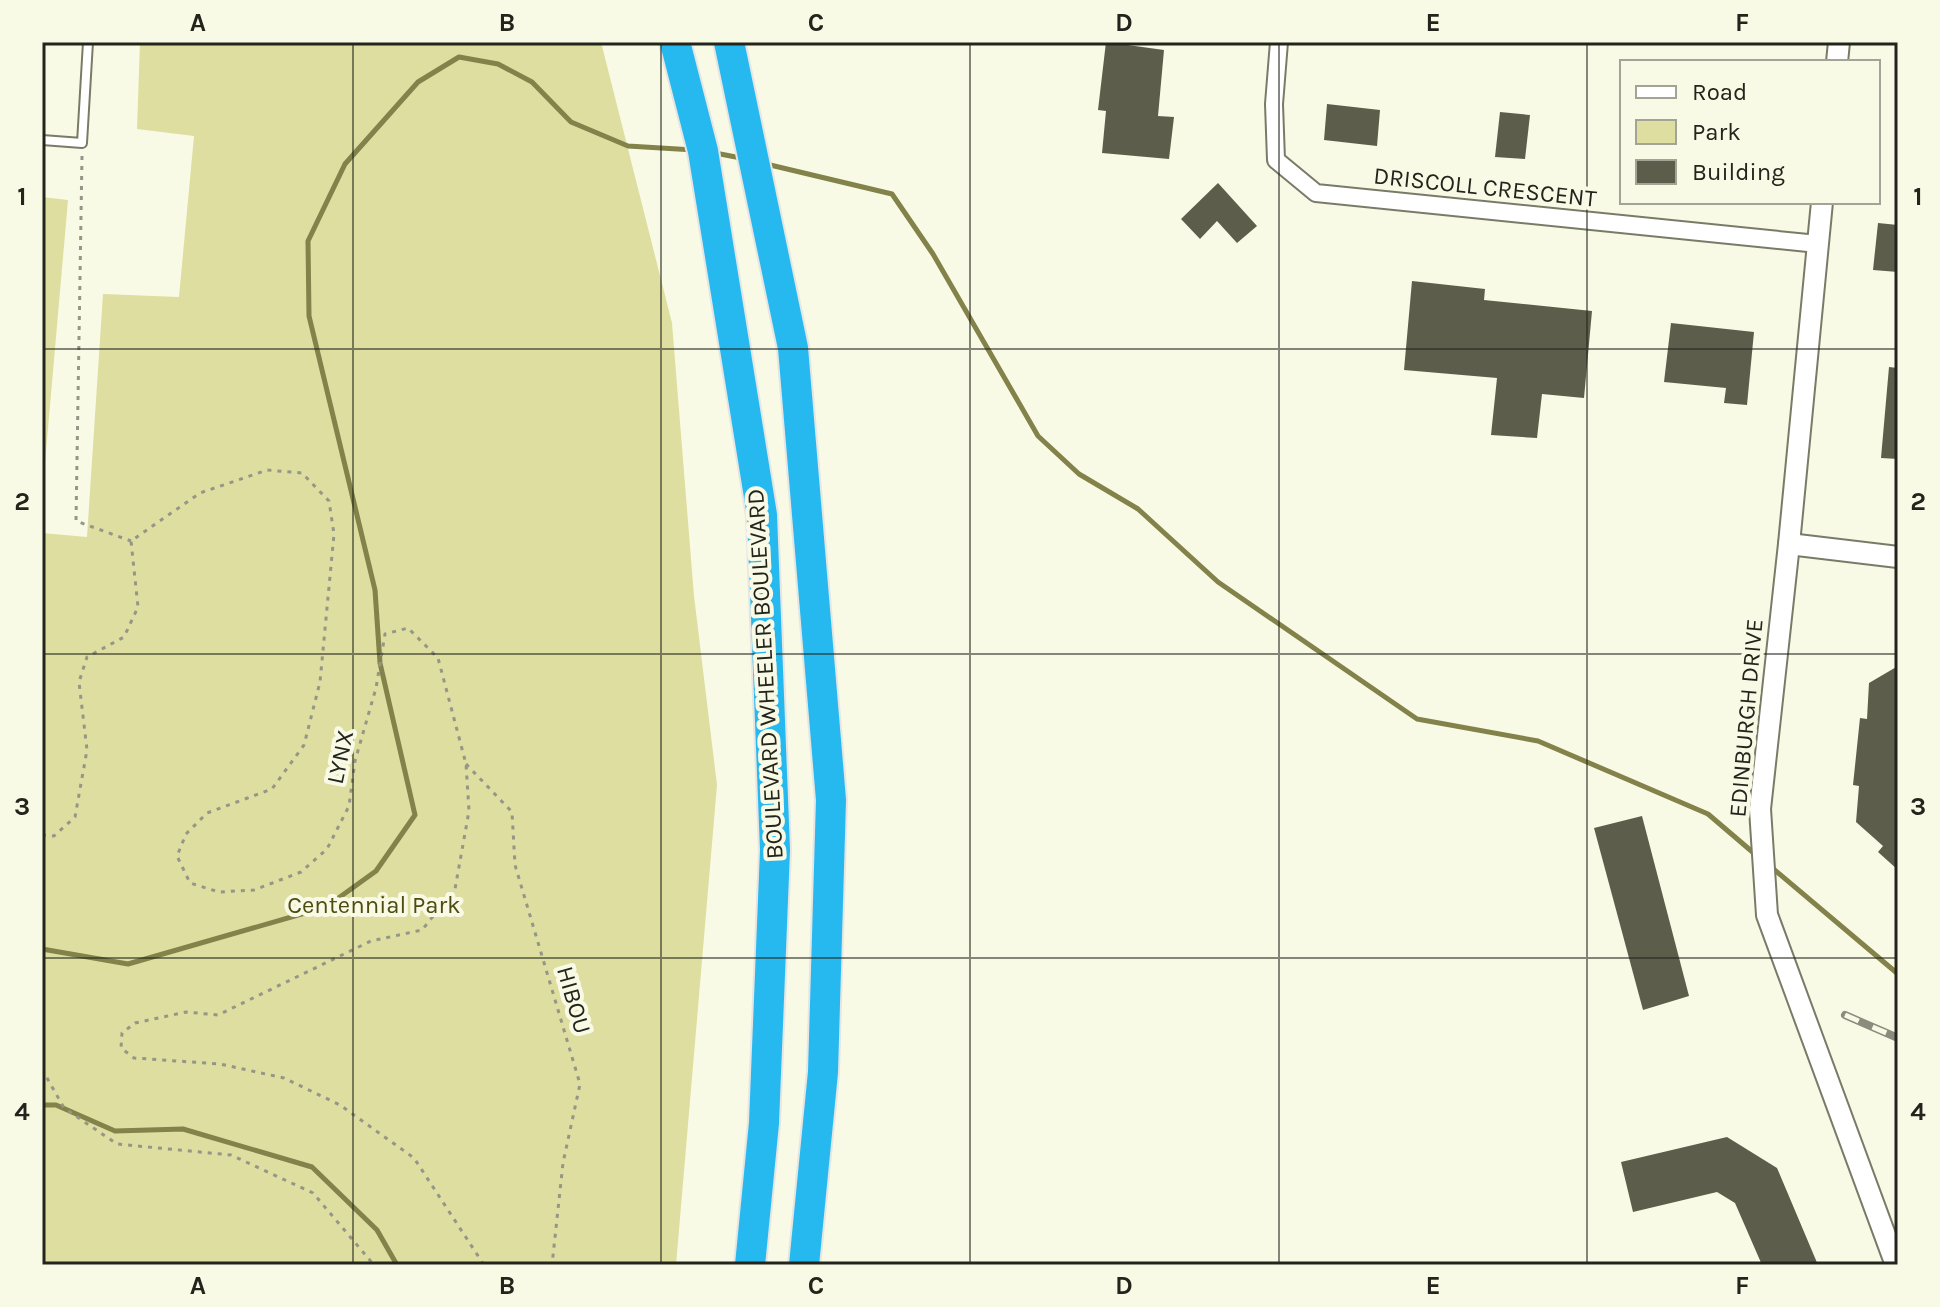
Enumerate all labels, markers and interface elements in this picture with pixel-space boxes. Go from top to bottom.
text: A [190,7,206,38]
text: B [499,7,515,38]
text: C [808,7,824,38]
text: D [1115,7,1133,38]
text: E [1425,7,1441,38]
text: F [1735,7,1749,38]
legend [1620,60,1880,204]
text: Road [1692,78,1747,106]
text: Park [1692,118,1741,146]
text: Building [1692,158,1785,186]
street label: DRISCOLL CRESCENT [1372,161,1598,213]
text: 1 [17,181,27,212]
text: 1 [1913,181,1923,212]
text: 2 [14,486,30,517]
text: 2 [1910,486,1926,517]
street label: BOULEVARD WHEELER BOULEVARD [741,488,789,860]
street label: EDINBURGH DRIVE [1723,618,1769,818]
street label: LYNX [321,727,359,787]
text: 3 [14,791,30,822]
text: 3 [1910,791,1926,822]
park label: Centennial Park [287,891,461,919]
street label: HIBOU [551,963,597,1037]
text: 4 [14,1096,30,1127]
text: 4 [1910,1096,1926,1127]
text: A [190,1270,206,1301]
text: B [499,1270,515,1301]
text: C [808,1270,824,1301]
text: D [1115,1270,1133,1301]
text: E [1425,1270,1441,1301]
text: F [1735,1270,1749,1301]

